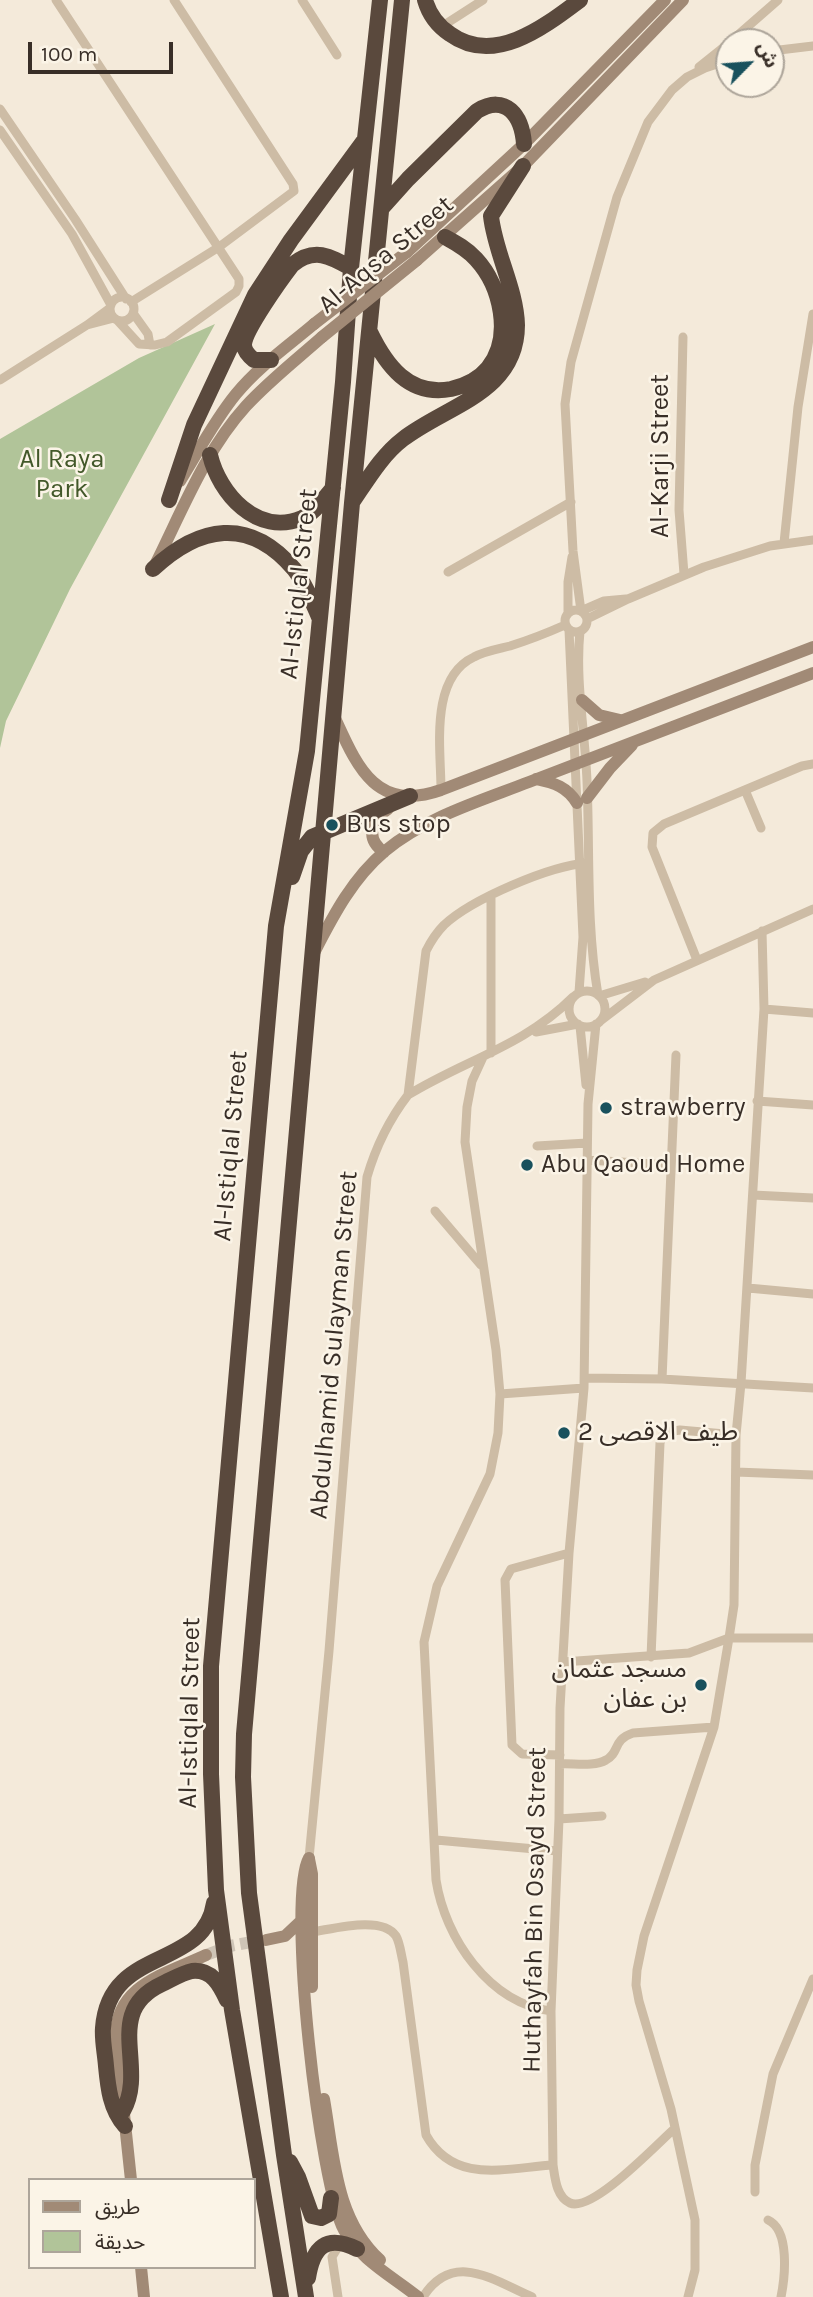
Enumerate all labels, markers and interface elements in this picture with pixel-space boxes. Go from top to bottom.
scale bar [32,28,177,72]
north arrow [715,28,785,98]
text: ش [752,39,783,71]
text: 100 m [41,42,98,66]
street label: Al-Aqsa Street [312,189,460,321]
street label: Al-Karji Street [645,374,677,538]
park label: Al Raya Park [19,444,105,505]
street label: Al-Istiqlal Street [273,487,325,681]
place label: Bus stop [346,809,451,841]
marker: Bus stop [324,817,340,833]
street label: Al-Istiqlal Street [207,1049,255,1243]
place label: strawberry [620,1092,746,1124]
marker: strawberry [598,1100,614,1116]
place label: Abu Qaoud Home [541,1149,745,1181]
marker: Abu Qaoud Home [519,1157,535,1173]
street label: Abdulhamid Sulayman Street [303,1170,365,1520]
place label: طيف الاقصى 2 [578,1417,738,1449]
marker: طيف الاقصى 2 [556,1425,572,1441]
street label: Al-Istiqlal Street [173,1617,207,1809]
place label: مسجد عثمان بن عفان [552,1654,687,1716]
marker: مسجد عثمان بن عفان [693,1677,709,1693]
street label: Huthayfah Bin Osayd Street [517,1747,553,2073]
legend [28,2178,256,2269]
text: طريق [95,2195,140,2219]
text: حديقة [95,2230,145,2254]

